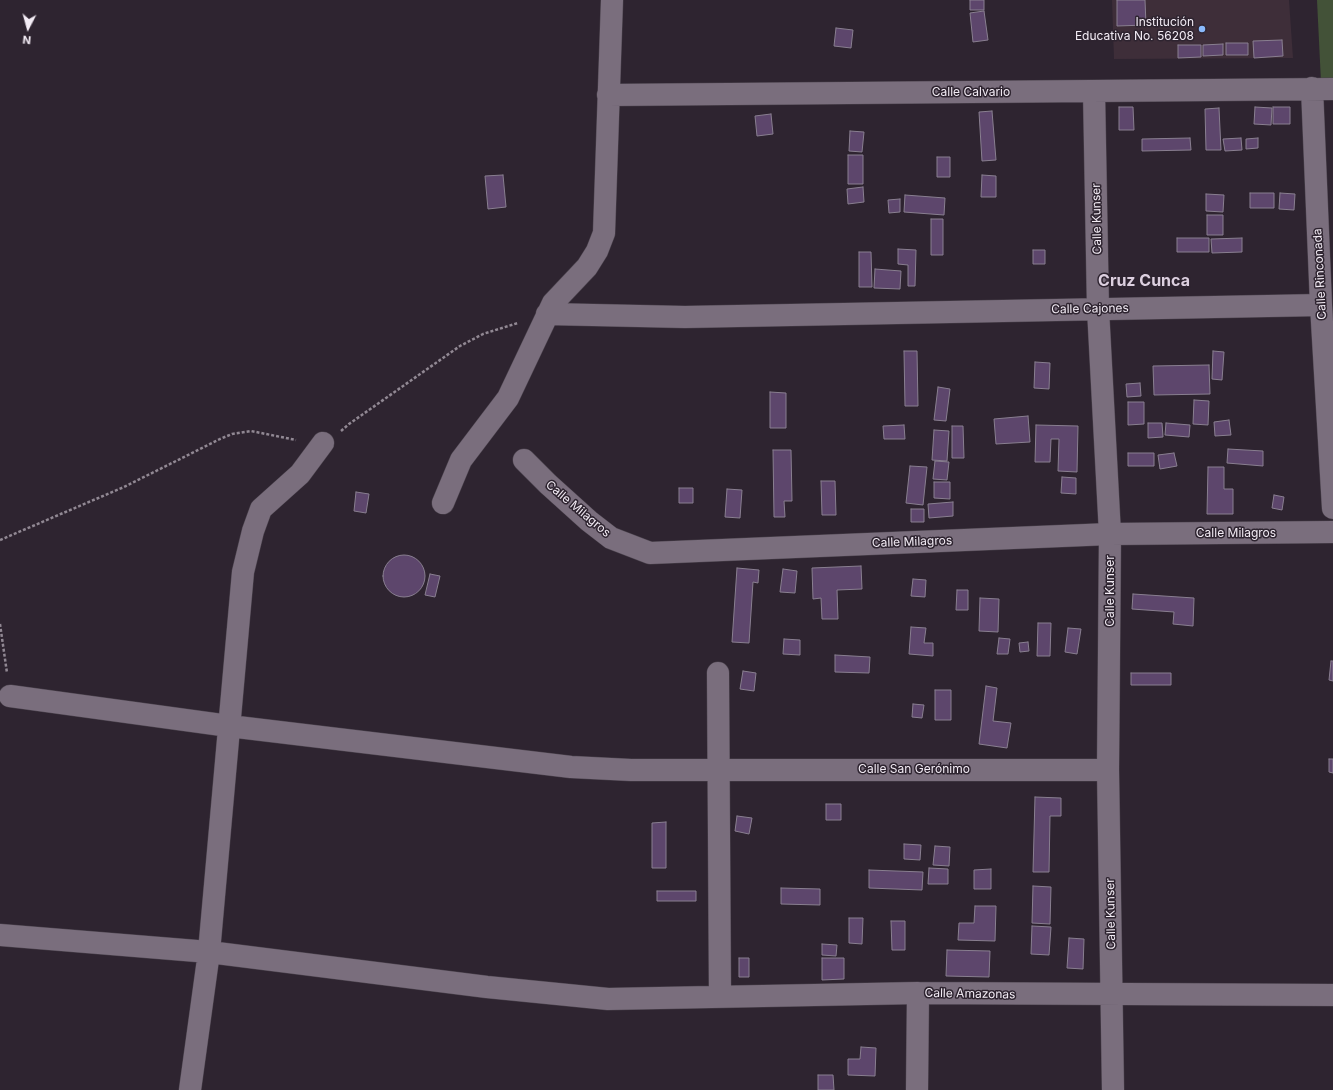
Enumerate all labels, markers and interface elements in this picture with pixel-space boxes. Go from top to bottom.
north arrow [8,8,48,48]
place label: Institución Educativa No. 56208 [1075,15,1194,43]
marker: Institución Educativa No. 56208 [1197,24,1207,34]
text: N [22,33,32,47]
street label: Calle Calvario [932,85,1010,99]
street label: Calle Kunser [1089,183,1105,255]
street label: Calle Rinconada [1310,228,1330,320]
district label: Cruz Cunca [1098,271,1190,291]
street label: Calle Cajones [1051,301,1129,317]
street label: Calle Milagros [543,478,613,540]
street label: Calle Milagros [1196,526,1276,540]
street label: Calle Milagros [872,533,952,551]
street label: Calle Kunser [1103,555,1117,627]
street label: Calle San Gerónimo [858,762,970,776]
street label: Calle Kunser [1103,878,1119,950]
street label: Calle Amazonas [924,986,1016,1002]

